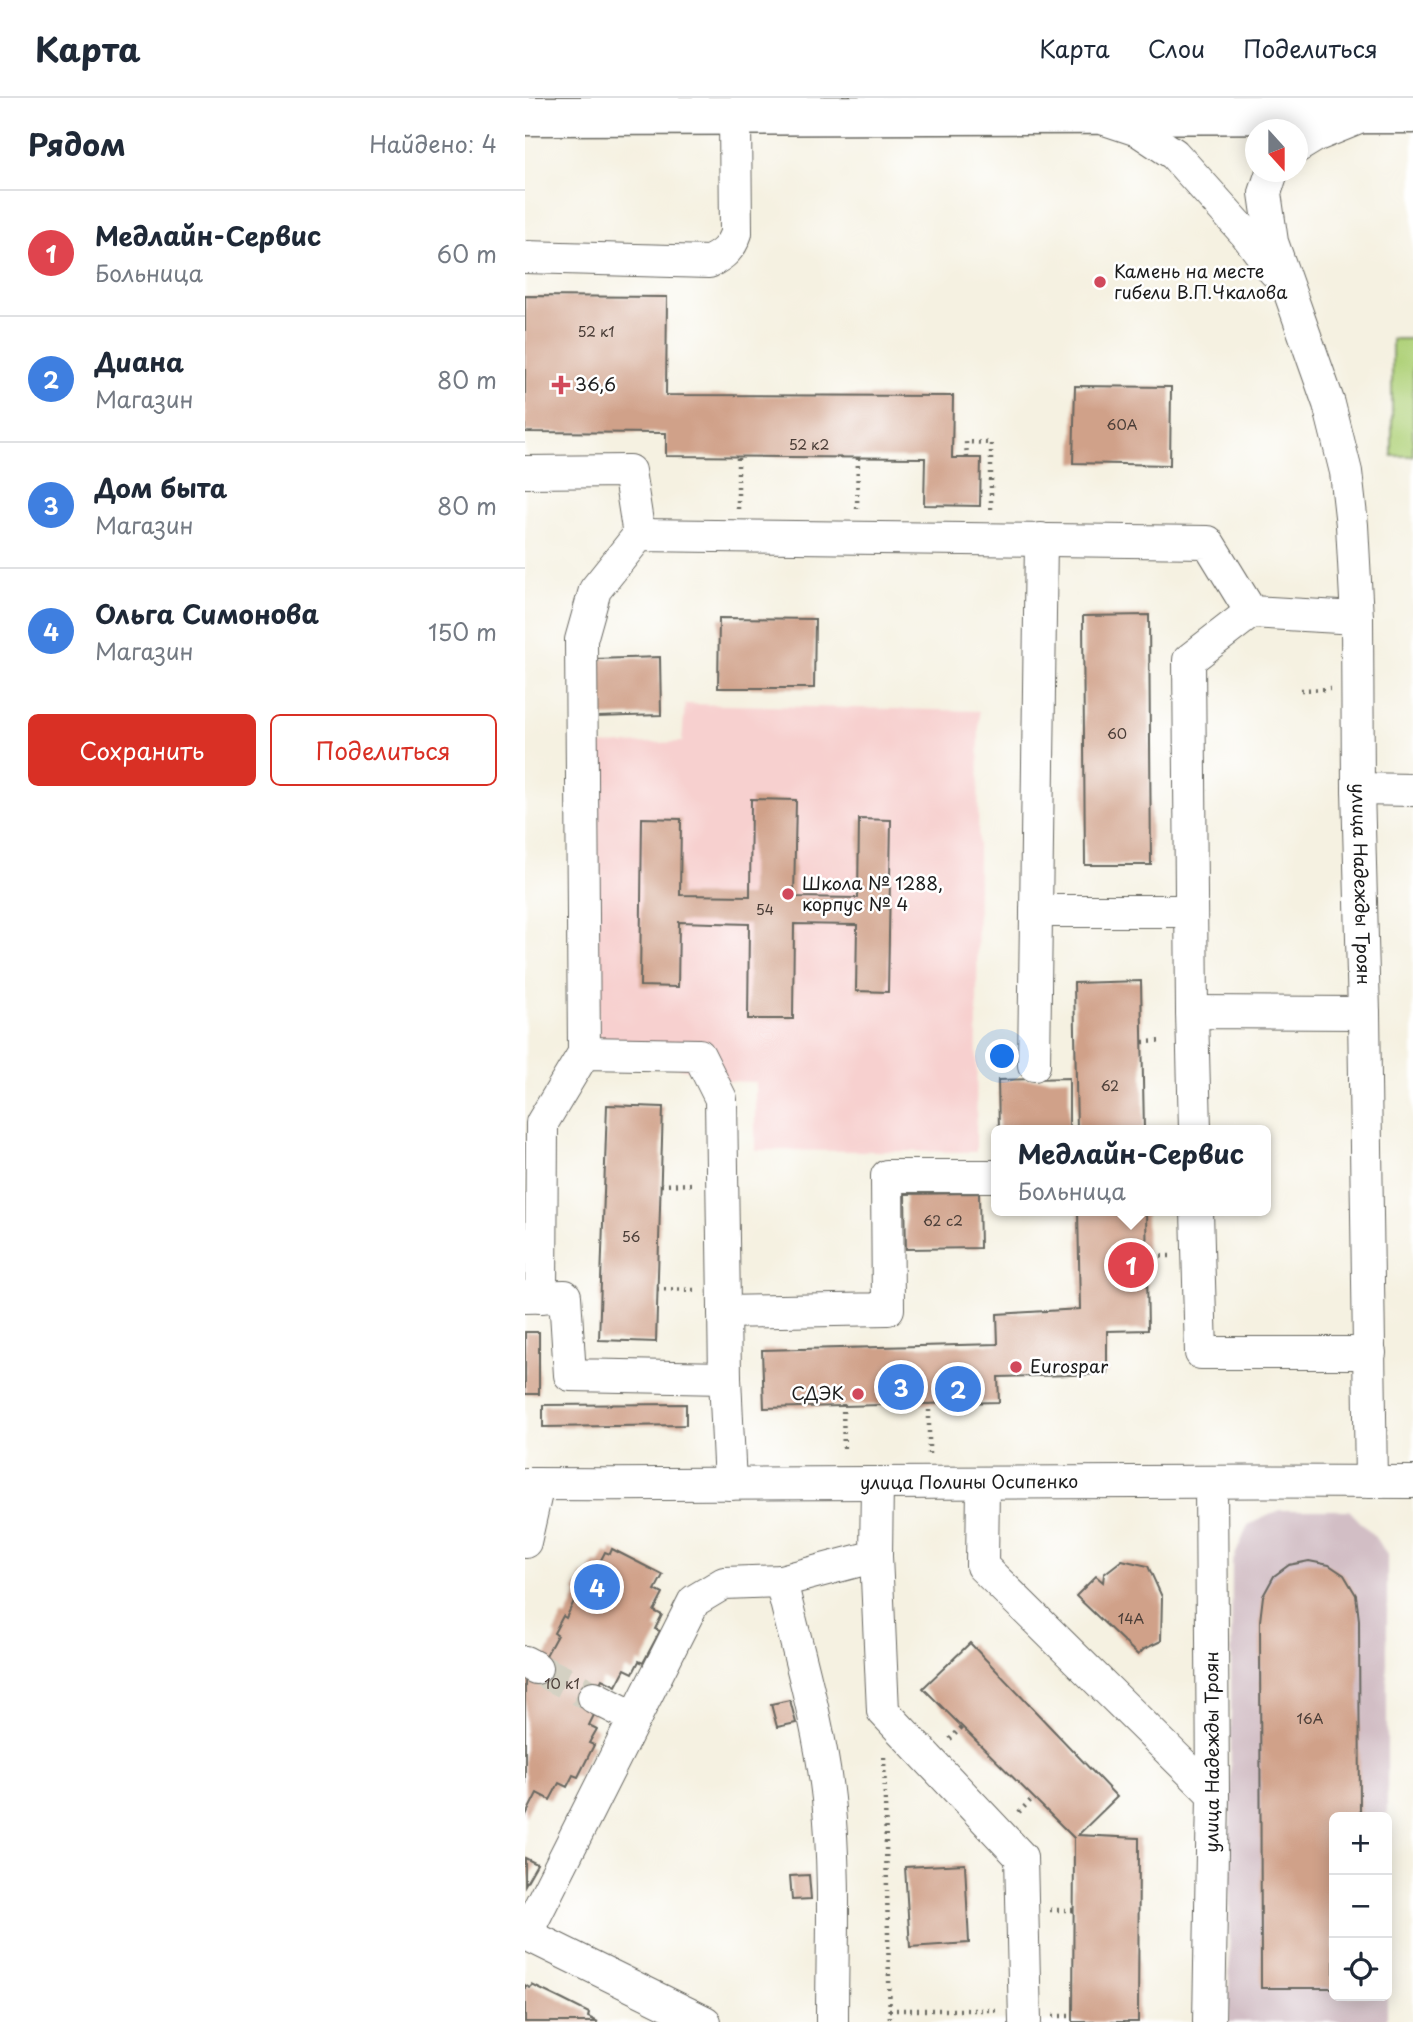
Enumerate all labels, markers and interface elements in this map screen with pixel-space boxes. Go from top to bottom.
text: Карта [35,23,141,73]
text: Карта [1039,30,1110,66]
text: Слои [1148,30,1205,66]
text: Поделиться [1243,30,1378,66]
north arrow [1245,119,1308,182]
text: Рядом [28,121,126,166]
text: Найдено: 4 [369,126,497,161]
text: Медлайн-Сервис [95,216,321,255]
text: 1 [46,236,57,271]
text: 60 m [437,236,497,271]
text: Больница [95,255,203,290]
place label: Камень на месте гибели В.П.Чкалова [1114,257,1288,305]
marker: Камень на месте гибели В.П.Чкалова [1092,274,1108,290]
house number: 52 к1 [577,321,615,342]
text: Диана [95,342,184,381]
text: 2 [43,362,59,397]
text: 80 m [437,362,497,397]
place label: 36,6 [575,370,616,397]
marker: 36,6 [553,377,569,393]
text: Магазин [95,381,194,416]
house number: 60А [1107,414,1138,435]
house number: 52 к2 [789,434,829,455]
text: Дом быта [95,468,228,507]
text: 3 [43,488,59,523]
text: 80 m [437,488,497,523]
text: Магазин [95,507,194,542]
text: Ольга Симонова [95,594,319,633]
text: 4 [43,614,59,649]
text: 150 m [428,614,497,649]
text: Магазин [95,633,194,668]
button: Сохранить [28,714,256,786]
button: Поделиться [270,714,497,786]
house number: 60 [1107,723,1127,744]
street label: улица Надежды Троян [1346,783,1378,985]
place label: Школа № 1288, корпус № 4 [802,869,943,917]
marker: Школа № 1288, корпус № 4 [780,886,796,902]
house number: 54 [756,899,774,920]
your location [985,1039,1019,1073]
house number: 62 [1101,1075,1119,1096]
popup [991,1125,1271,1216]
text: Медлайн-Сервис [1018,1134,1244,1173]
text: Больница [1018,1173,1126,1208]
house number: 62 с2 [923,1210,963,1231]
house number: 56 [622,1226,641,1247]
pin: 1 [1108,1239,1154,1291]
place label: Eurospar [1030,1352,1109,1379]
marker: Eurospar [1008,1359,1024,1375]
pin: 3 [878,1361,924,1413]
pin: 2 [935,1363,981,1415]
place label: СДЭК [791,1379,844,1406]
marker: СДЭК [850,1386,866,1402]
street label: улица Полины Осипенко [860,1467,1078,1495]
pin: 4 [574,1561,620,1613]
house number: 14А [1118,1608,1144,1629]
street label: улица Надежды Троян [1197,1651,1225,1853]
house number: 10 к1 [544,1673,580,1694]
house number: 16А [1297,1708,1324,1729]
map controls [1329,1812,1392,2001]
button: + [1329,1812,1392,1875]
button: − [1329,1875,1392,1938]
button: locate [1329,1938,1392,2001]

